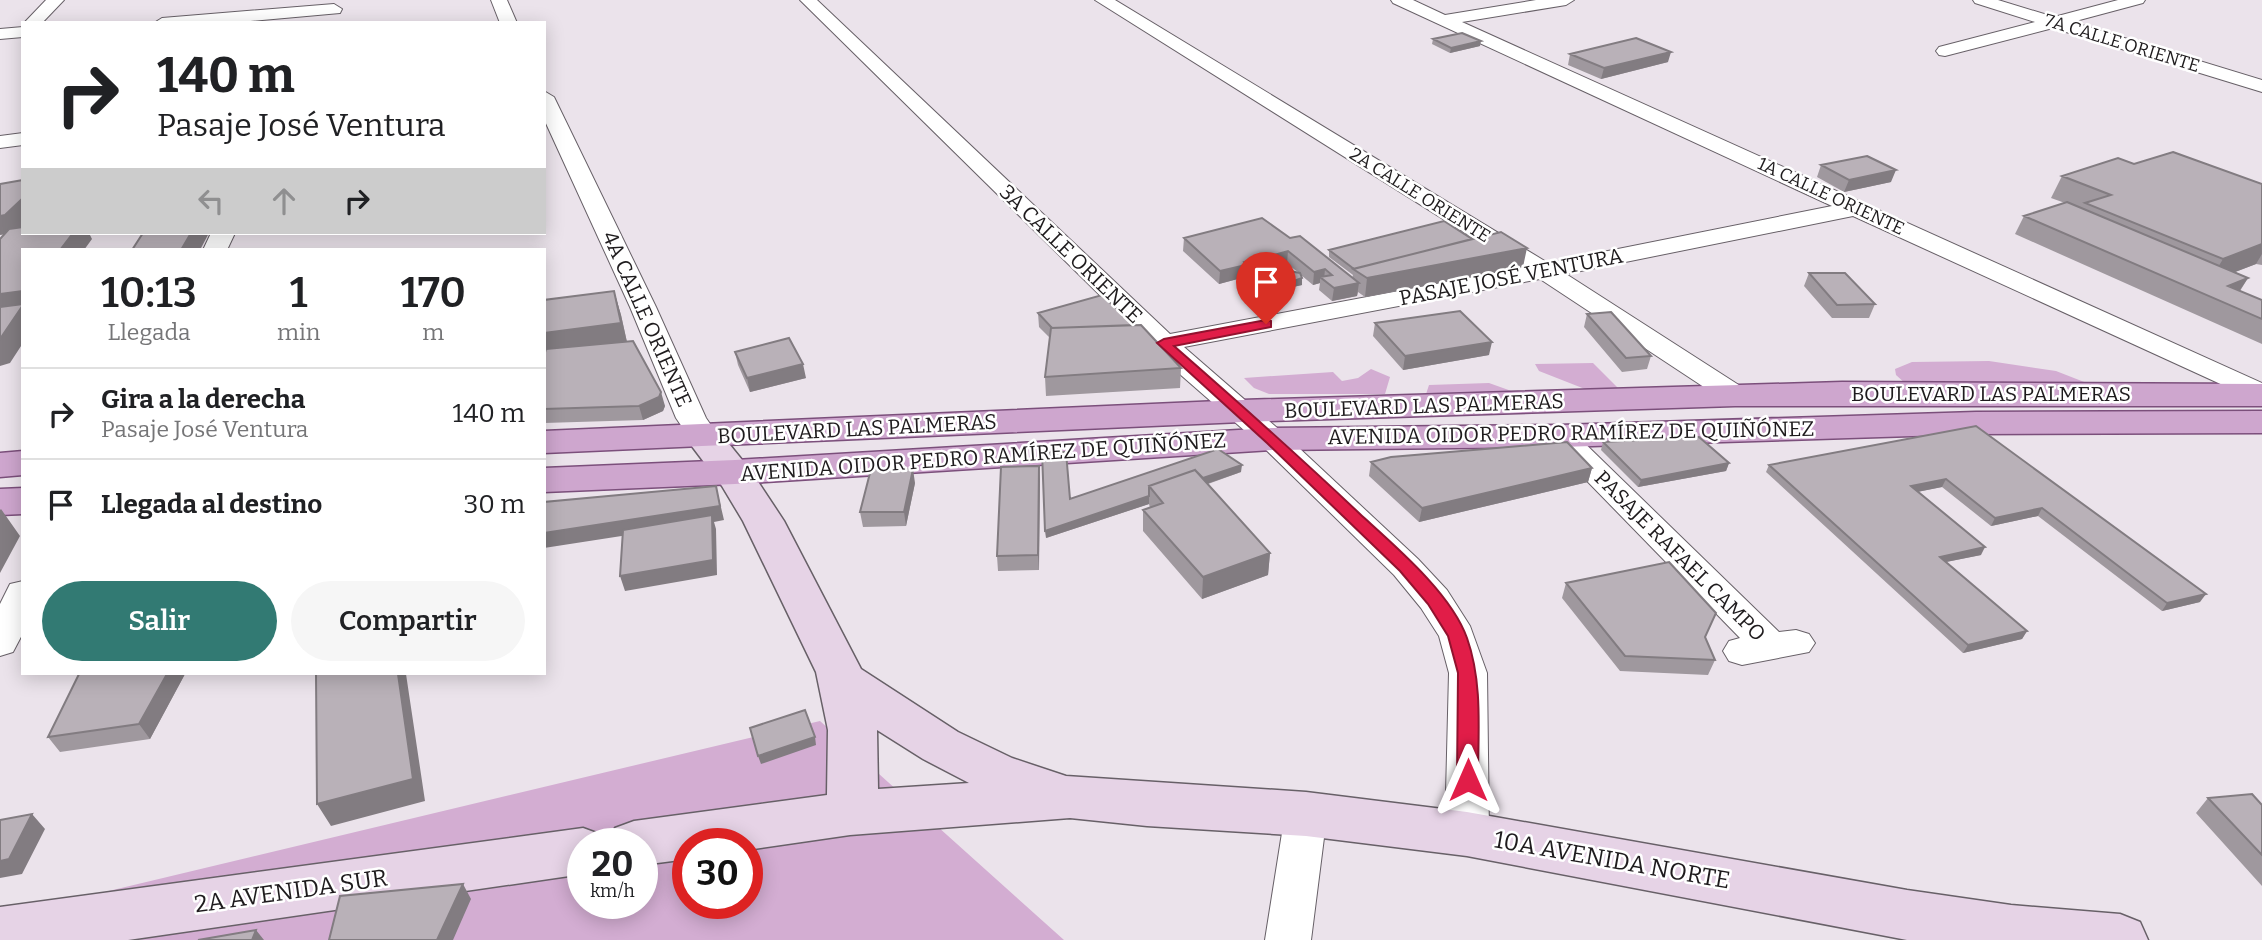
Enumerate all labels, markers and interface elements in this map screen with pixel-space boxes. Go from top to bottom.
street label: 7A CALLE ORIENTE [2042,9,2202,77]
text: 140 m [157,46,295,105]
icon: right [42,49,133,140]
text: Pasaje José Ventura [157,106,446,144]
street label: 2A CALLE ORIENTE [1345,143,1495,247]
street label: 1A CALLE ORIENTE [1754,152,1908,240]
street label: 3A CALLE ORIENTE [994,179,1148,329]
icon: left [192,182,230,220]
icon: ahead [265,182,303,220]
icon: right [338,182,376,220]
street label: 4A CALLE ORIENTE [597,227,697,411]
street label: PASAJE JOSÉ VENTURA [1397,243,1625,311]
pin [1236,252,1296,324]
icon: arrive [1247,263,1285,301]
text: 10:13 [101,268,197,318]
text: 1 [290,268,308,318]
text: 170 [400,268,466,318]
text: Llegada [108,318,191,346]
text: min [277,318,320,346]
text: m [422,318,444,346]
street label: BOULEVARD LAS PALMERAS [1851,381,2131,407]
text: Gira a la derecha [101,384,305,415]
street label: BOULEVARD LAS PALMERAS [1284,388,1564,424]
icon: right [42,395,80,433]
text: 140 m [453,398,525,429]
street label: BOULEVARD LAS PALMERAS [716,409,998,449]
text: Pasaje José Ventura [101,415,308,443]
street label: AVENIDA OIDOR PEDRO RAMÍREZ DE QUIÑÓNEZ [1327,416,1815,450]
street label: AVENIDA OIDOR PEDRO RAMÍREZ DE QUIÑÓNEZ [739,427,1227,487]
street label: PASAJE RAFAEL CAMPO [1589,465,1771,647]
icon: arrive [42,486,80,524]
text: Llegada al destino [101,489,322,520]
text: 30 m [464,489,525,520]
button: Salir [42,581,277,661]
button: Compartir [291,581,525,661]
position arrow [1431,743,1505,817]
street label: 10A AVENIDA NORTE [1492,825,1732,895]
speed limit sign: 30 [672,828,763,919]
text: 20 [592,843,633,885]
street label: 2A AVENIDA SUR [193,864,389,918]
text: km/h [590,880,635,902]

